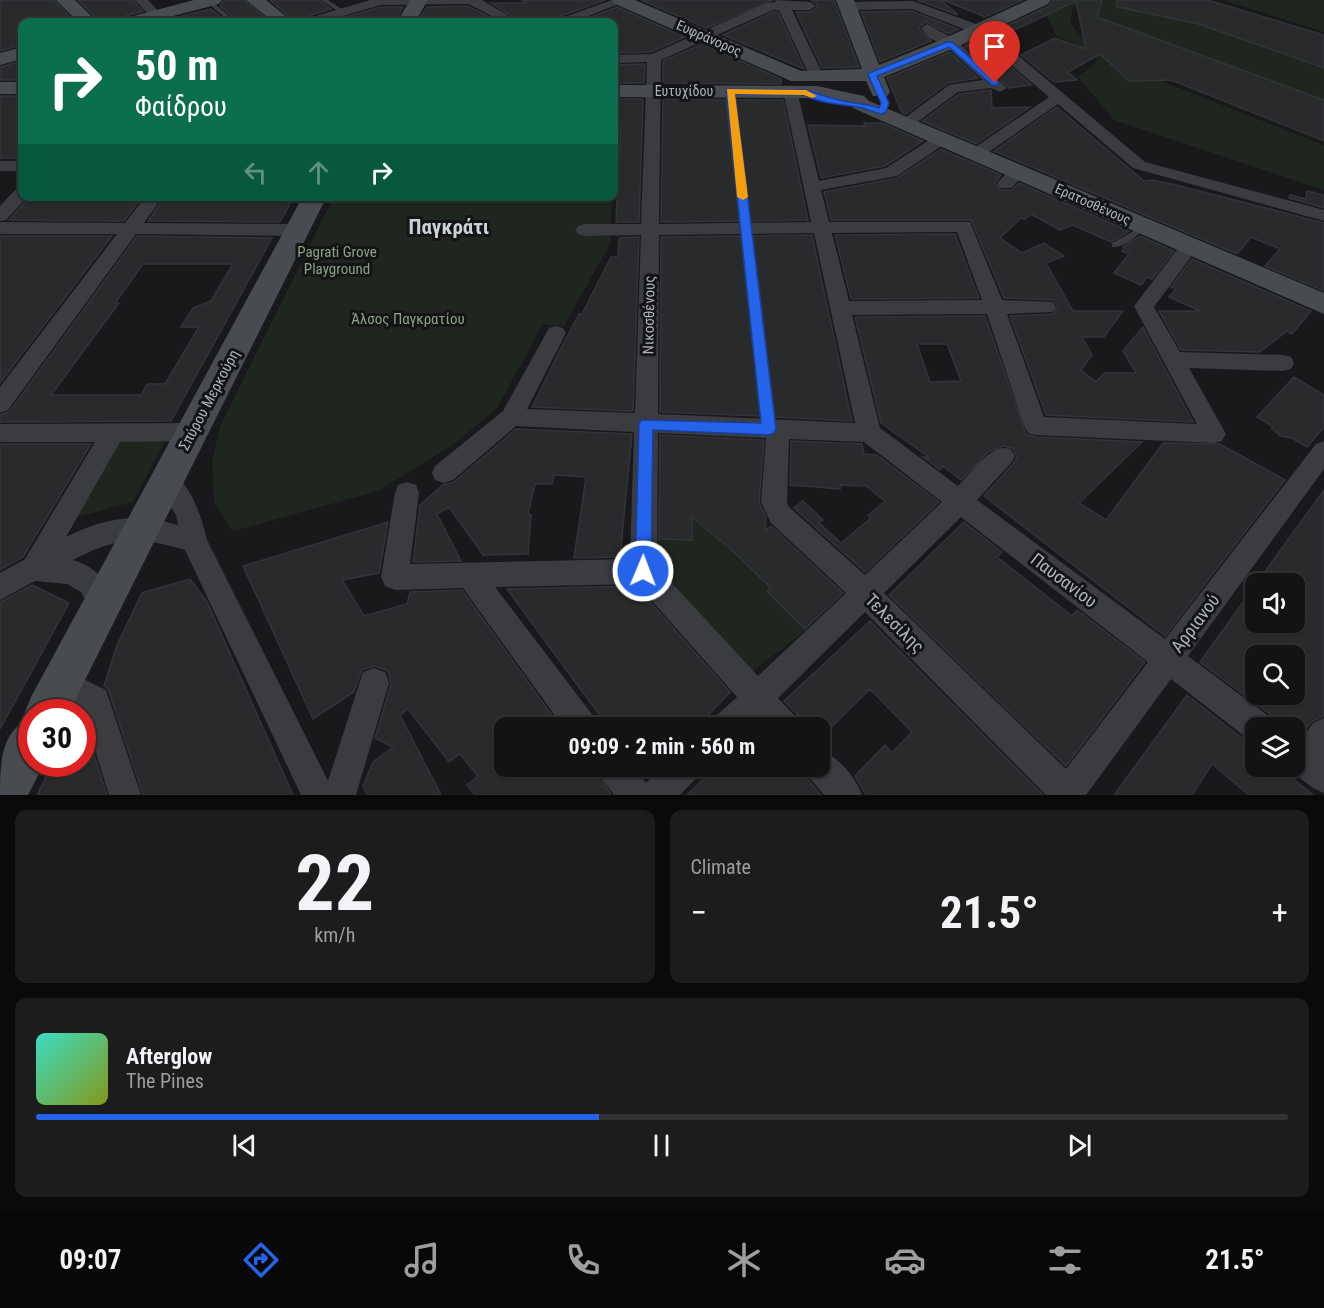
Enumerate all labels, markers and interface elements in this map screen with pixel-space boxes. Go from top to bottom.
street label: Ευφράνορος [674,17,744,60]
pin [969,21,1020,83]
icon: arrive [978,30,1011,63]
text: 50 m [135,41,218,90]
icon: right [36,42,114,120]
street label: Ευτυχίδου [655,83,714,99]
text: Φαίδρου [135,91,227,123]
icon: left [239,156,272,189]
icon: ahead [302,156,335,189]
icon: right [365,156,398,189]
street label: Ερατοσθένους [1053,180,1133,228]
district label: Παγκράτι [409,215,489,239]
park label: Pagrati Grove Playground [297,243,377,278]
street label: Νικοσθένους [639,275,659,355]
park label: Άλσος Παγκρατίου [351,310,465,328]
street label: Σπύρου Μερκούρη [175,347,243,453]
position arrow [611,539,675,603]
street label: Παυσανίου [1027,548,1101,612]
map controls [1245,573,1305,777]
button: sound [1245,573,1305,633]
street label: Τελεσίλης [861,589,929,657]
street label: Αρριανού [1166,590,1224,656]
button: search [1245,645,1305,705]
speed limit sign: 30 [18,699,96,777]
button: layers [1245,717,1305,777]
text: 09:09 · 2 min · 560 m [569,734,755,759]
text: 22 [295,838,374,929]
text: Climate [691,855,751,879]
text: 21.5° [940,886,1039,939]
text: − [691,893,707,932]
text: + [1272,893,1288,932]
text: km/h [314,923,355,947]
text: Afterglow [126,1044,212,1069]
text: The Pines [126,1069,204,1093]
icon: previous [228,1129,261,1162]
icon: pause [645,1129,678,1162]
icon: next [1063,1129,1096,1162]
icon: directions [240,1239,282,1281]
icon: music [401,1239,443,1281]
icon: phone [562,1239,604,1281]
icon: climate [723,1239,765,1281]
icon: car [884,1239,926,1281]
icon: filters [1044,1239,1086,1281]
text: 09:07 [59,1244,121,1276]
text: 21.5° [1205,1244,1265,1276]

